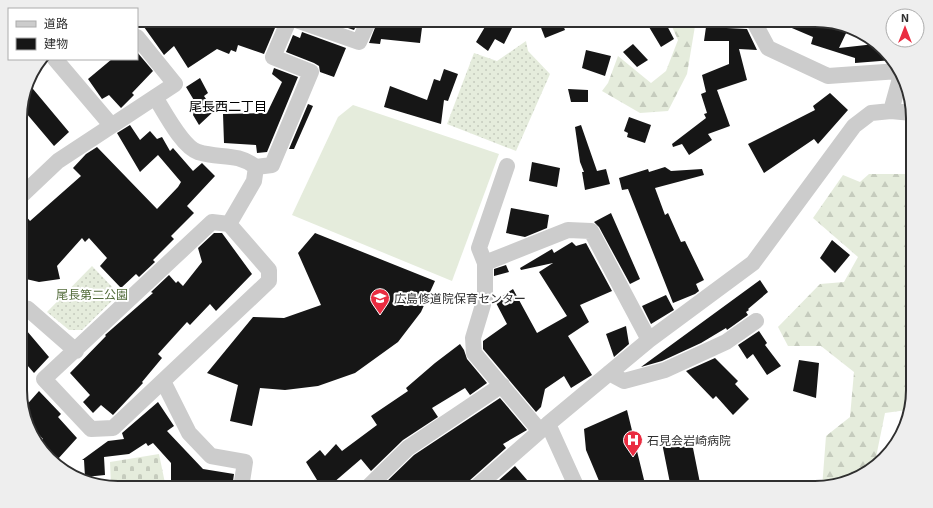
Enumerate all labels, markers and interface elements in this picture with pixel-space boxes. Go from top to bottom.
legend [8,8,138,60]
north arrow [885,8,925,48]
text: N [901,11,909,24]
text: 道路 [44,16,68,30]
text: 建物 [44,36,68,50]
district label: 尾長西二丁目 [189,98,267,114]
park label: 尾長第二公園 [56,287,128,301]
school or university icon: 広島修道院保育センター [369,287,391,315]
place label: 広島修道院保育センター [394,291,526,305]
hospital icon: 石見会岩崎病院 [622,429,644,457]
place label: 石見会岩崎病院 [647,433,731,447]

